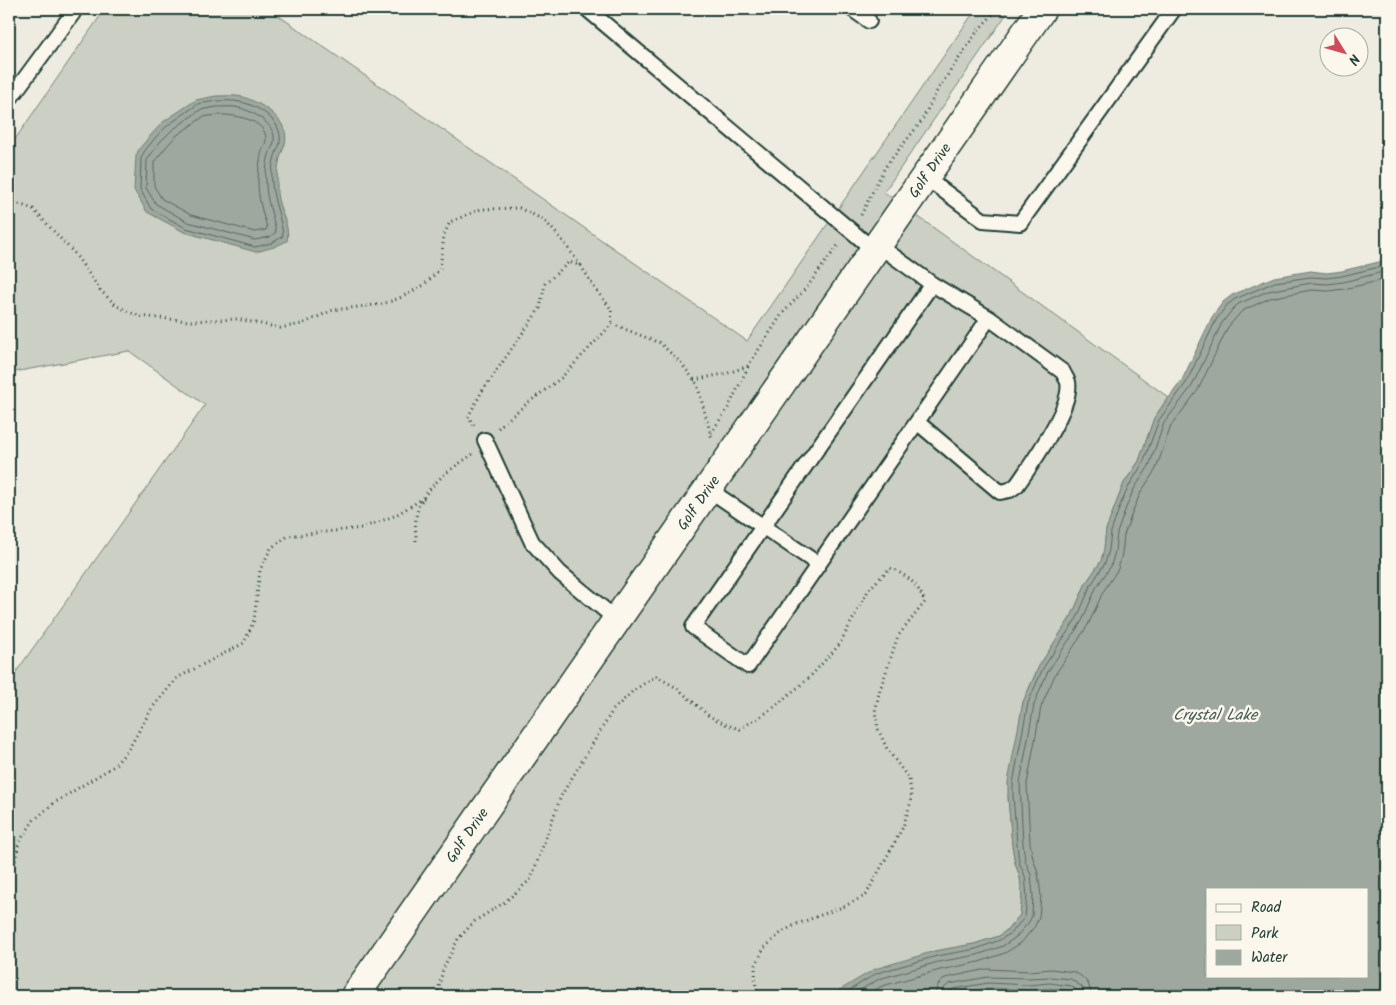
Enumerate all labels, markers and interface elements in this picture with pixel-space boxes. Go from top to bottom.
north arrow [1318,28,1368,78]
text: N [1342,49,1365,69]
street label: Golf Drive [903,138,958,203]
street label: Golf Drive [671,471,727,536]
water label: Crystal Lake [1173,703,1259,728]
street label: Golf Drive [440,803,496,868]
legend [1206,888,1368,978]
text: Road [1251,896,1282,920]
text: Park [1251,922,1279,946]
text: Water [1251,946,1288,970]

